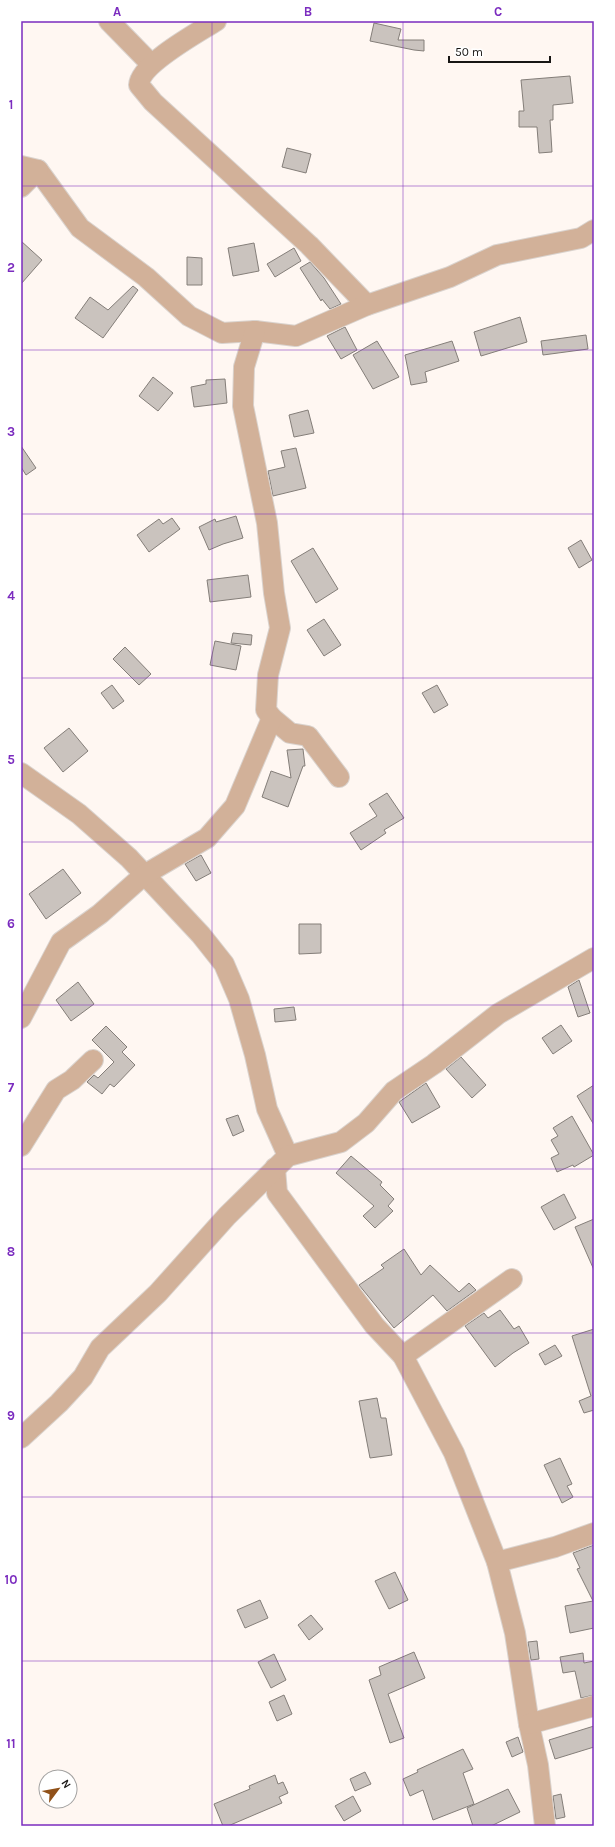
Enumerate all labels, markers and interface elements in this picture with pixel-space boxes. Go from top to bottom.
text: A [113,4,121,19]
text: B [304,4,312,19]
text: C [494,4,502,19]
scale bar [449,38,550,64]
text: 50 m [455,45,483,59]
text: 1 [9,97,13,112]
text: 2 [7,260,15,275]
text: 3 [7,424,15,439]
text: 4 [7,588,15,603]
text: 5 [7,752,15,767]
text: 6 [7,916,15,931]
text: 7 [8,1080,15,1095]
text: 8 [7,1244,15,1259]
text: 9 [7,1408,15,1423]
text: 10 [5,1572,17,1587]
text: 11 [6,1736,16,1751]
north arrow [38,1769,78,1809]
text: N [58,1777,74,1791]

